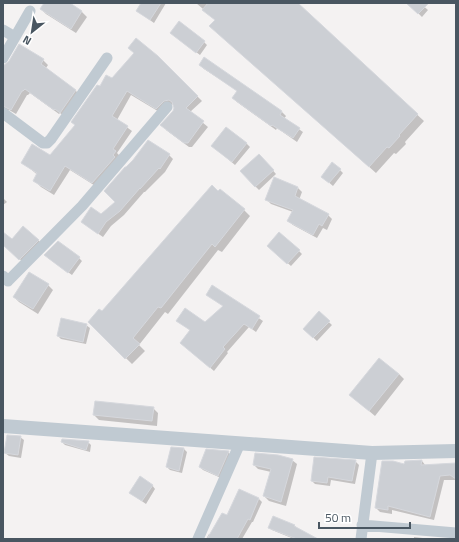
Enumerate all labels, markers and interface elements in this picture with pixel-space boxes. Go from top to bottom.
north arrow [12,12,52,52]
text: N [20,32,34,49]
scale bar [319,504,410,530]
text: 50 m [325,508,351,527]

